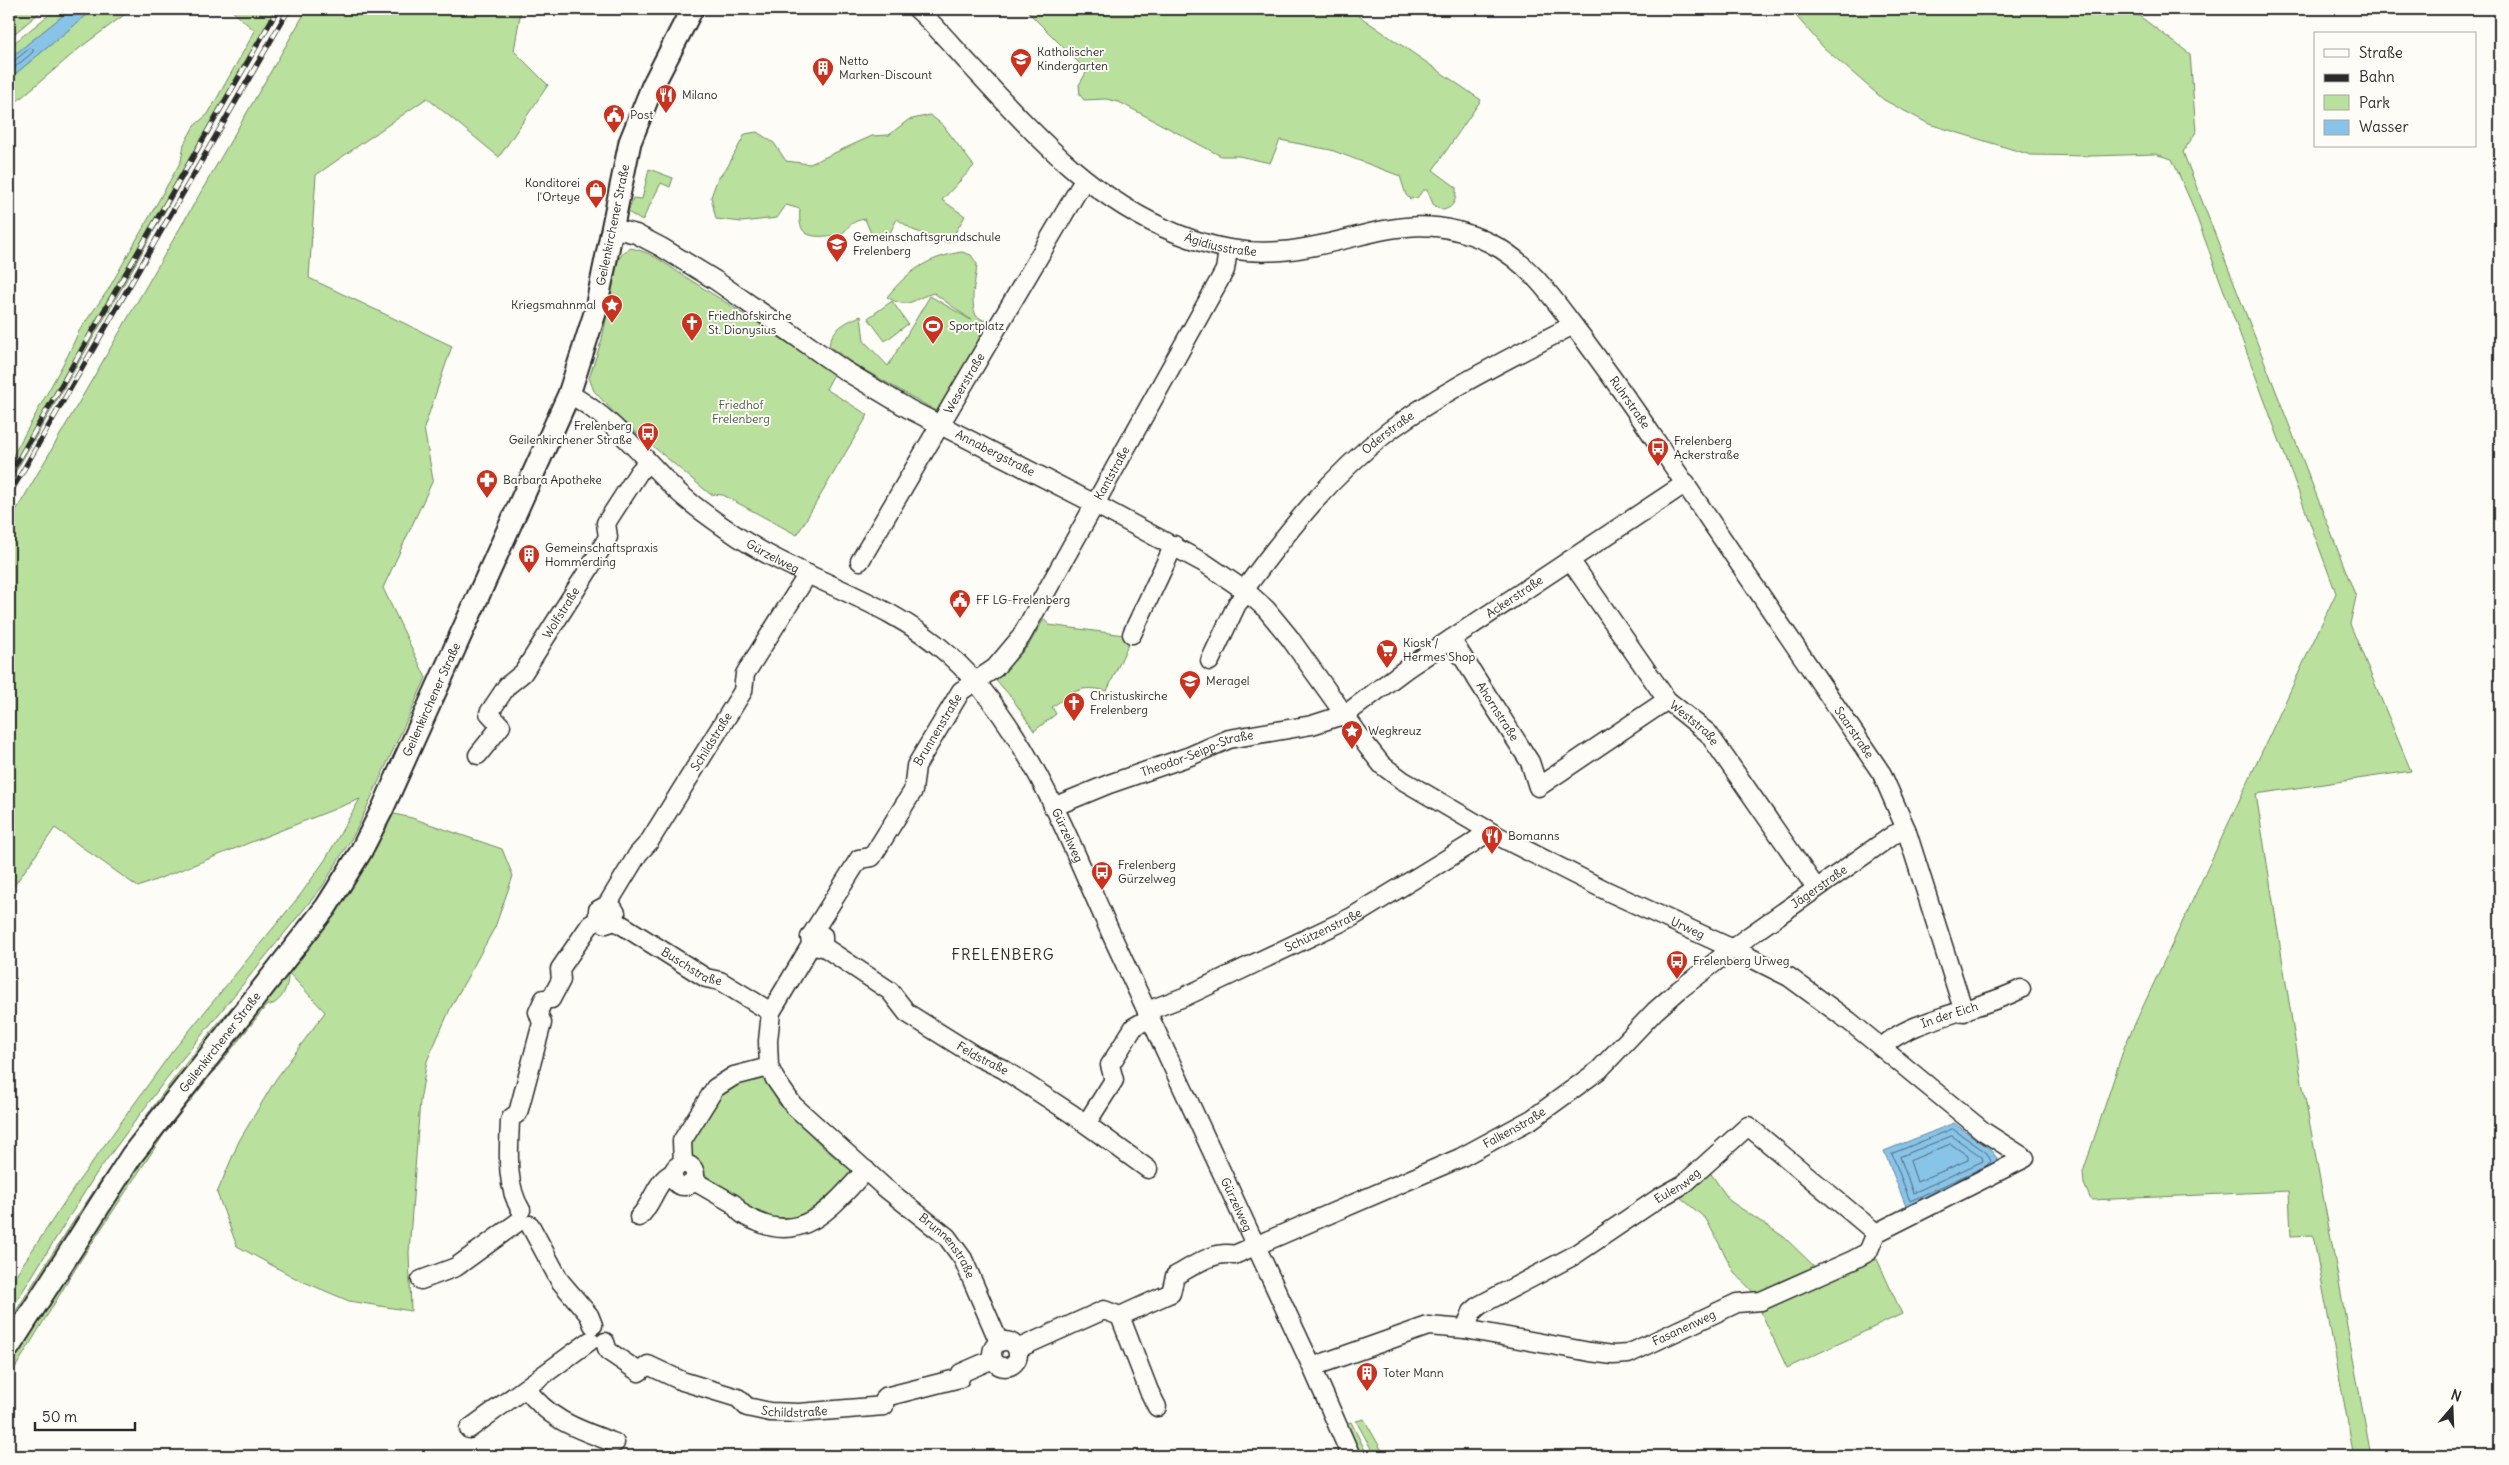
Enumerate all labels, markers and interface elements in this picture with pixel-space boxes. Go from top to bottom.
legend [2314,32,2476,148]
text: Straße [2359,43,2403,62]
place label: Katholischer Kindergarten [1037,44,1108,73]
school or university icon: Katholischer Kindergarten [1009,47,1033,78]
place label: Netto Marken-Discount [839,53,932,82]
building icon: Netto Marken-Discount [811,56,835,87]
text: Bahn [2359,67,2395,86]
restaurant icon: Milano [654,83,678,114]
place label: Milano [682,87,718,102]
text: Park [2359,93,2390,112]
public building icon: Post [602,103,626,134]
place label: Post [630,107,653,122]
text: Wasser [2359,117,2409,136]
street label: Geilenkirchener Straße [593,163,632,287]
place label: Konditorei l'Orteye [525,175,580,204]
shop icon: Konditorei l'Orteye [584,178,608,209]
place label: Gemeinschaftsgrundschule Frelenberg [853,229,1001,258]
street label: Ägidiusstraße [1183,229,1257,259]
school or university icon: Gemeinschaftsgrundschule Frelenberg [825,232,849,263]
place icon: Kriegsmahnmal [600,293,624,324]
place label: Kriegsmahnmal [511,297,596,312]
place label: Friedhofskirche St. Dionysius [708,308,791,337]
church icon: Friedhofskirche St. Dionysius [680,311,704,342]
sports icon: Sportplatz [921,314,945,345]
place label: Sportplatz [949,318,1005,333]
street label: Weserstraße [940,350,988,416]
street label: Ruhrstraße [1606,373,1654,431]
park label: Friedhof Frelenberg [712,397,770,426]
street label: Oderstraße [1358,408,1417,457]
place label: Frelenberg Geilenkirchener Straße [509,418,632,447]
bus stop icon: Frelenberg Geilenkirchener Straße [636,421,660,452]
street label: Annabergstraße [953,426,1038,479]
place label: Frelenberg Ackerstraße [1674,433,1739,462]
bus stop icon: Frelenberg Ackerstraße [1646,436,1670,467]
street label: Kantstraße [1091,444,1133,503]
pharmacy icon: Barbara Apotheke [475,468,499,499]
place label: Barbara Apotheke [503,472,602,487]
street label: Gürzelweg [744,536,802,576]
place label: Gemeinschaftspraxis Hommerding [545,540,658,569]
building icon: Gemeinschaftspraxis Hommerding [517,543,541,574]
street label: Ackerstraße [1483,572,1546,621]
street label: Wolfstraße [539,584,583,641]
public building icon: FF LG-Frelenberg [948,588,972,619]
place label: FF LG-Frelenberg [976,592,1070,607]
place label: Kiosk / Hermes Shop [1403,635,1476,664]
supermarket icon: Kiosk / Hermes Shop [1375,638,1399,669]
street label: Geilenkirchener Straße [399,640,463,759]
school or university icon: Meragel [1178,669,1202,700]
place label: Meragel [1206,673,1250,688]
street label: Ahornstraße [1473,679,1522,744]
place label: Christuskirche Frelenberg [1090,688,1167,717]
street label: Brunnenstraße [910,691,965,768]
church icon: Christuskirche Frelenberg [1062,691,1086,722]
street label: Weststraße [1667,697,1722,748]
street label: Saarstraße [1832,703,1877,761]
street label: Schildstraße [687,709,735,774]
place icon: Wegkreuz [1340,719,1364,750]
place label: Wegkreuz [1368,723,1422,738]
street label: Theodor-Seipp-Straße [1139,727,1254,779]
street label: Gürzelweg [1049,806,1087,865]
restaurant icon: Bomanns [1480,824,1504,855]
place label: Bomanns [1508,828,1559,843]
place label: Frelenberg Gürzelweg [1118,857,1176,886]
bus stop icon: Frelenberg Gürzelweg [1090,860,1114,891]
street label: Jägerstraße [1788,862,1850,911]
street label: Schützenstraße [1282,905,1364,955]
street label: Urweg [1669,913,1707,942]
street label: Buschstraße [659,944,723,988]
district label: FRELENBERG [951,945,1055,964]
bus stop icon: Frelenberg Urweg [1665,949,1689,980]
place label: Frelenberg Urweg [1693,953,1789,968]
street label: Geilenkirchener Straße [176,989,264,1095]
street label: In der Eich [1919,998,1980,1031]
street label: Feldstraße [954,1038,1012,1078]
street label: Falkenstraße [1480,1104,1548,1151]
street label: Eulenweg [1651,1165,1703,1206]
street label: Gürzelweg [1218,1175,1256,1234]
street label: Brunnenstraße [916,1210,978,1280]
street label: Fasanenweg [1650,1306,1718,1349]
building icon: Toter Mann [1355,1361,1379,1392]
place label: Toter Mann [1383,1365,1444,1380]
north arrow [2426,1382,2476,1432]
text: N [2449,1386,2464,1406]
scale bar [35,1400,135,1432]
street label: Schildstraße [760,1402,828,1420]
text: 50 m [42,1407,77,1426]

